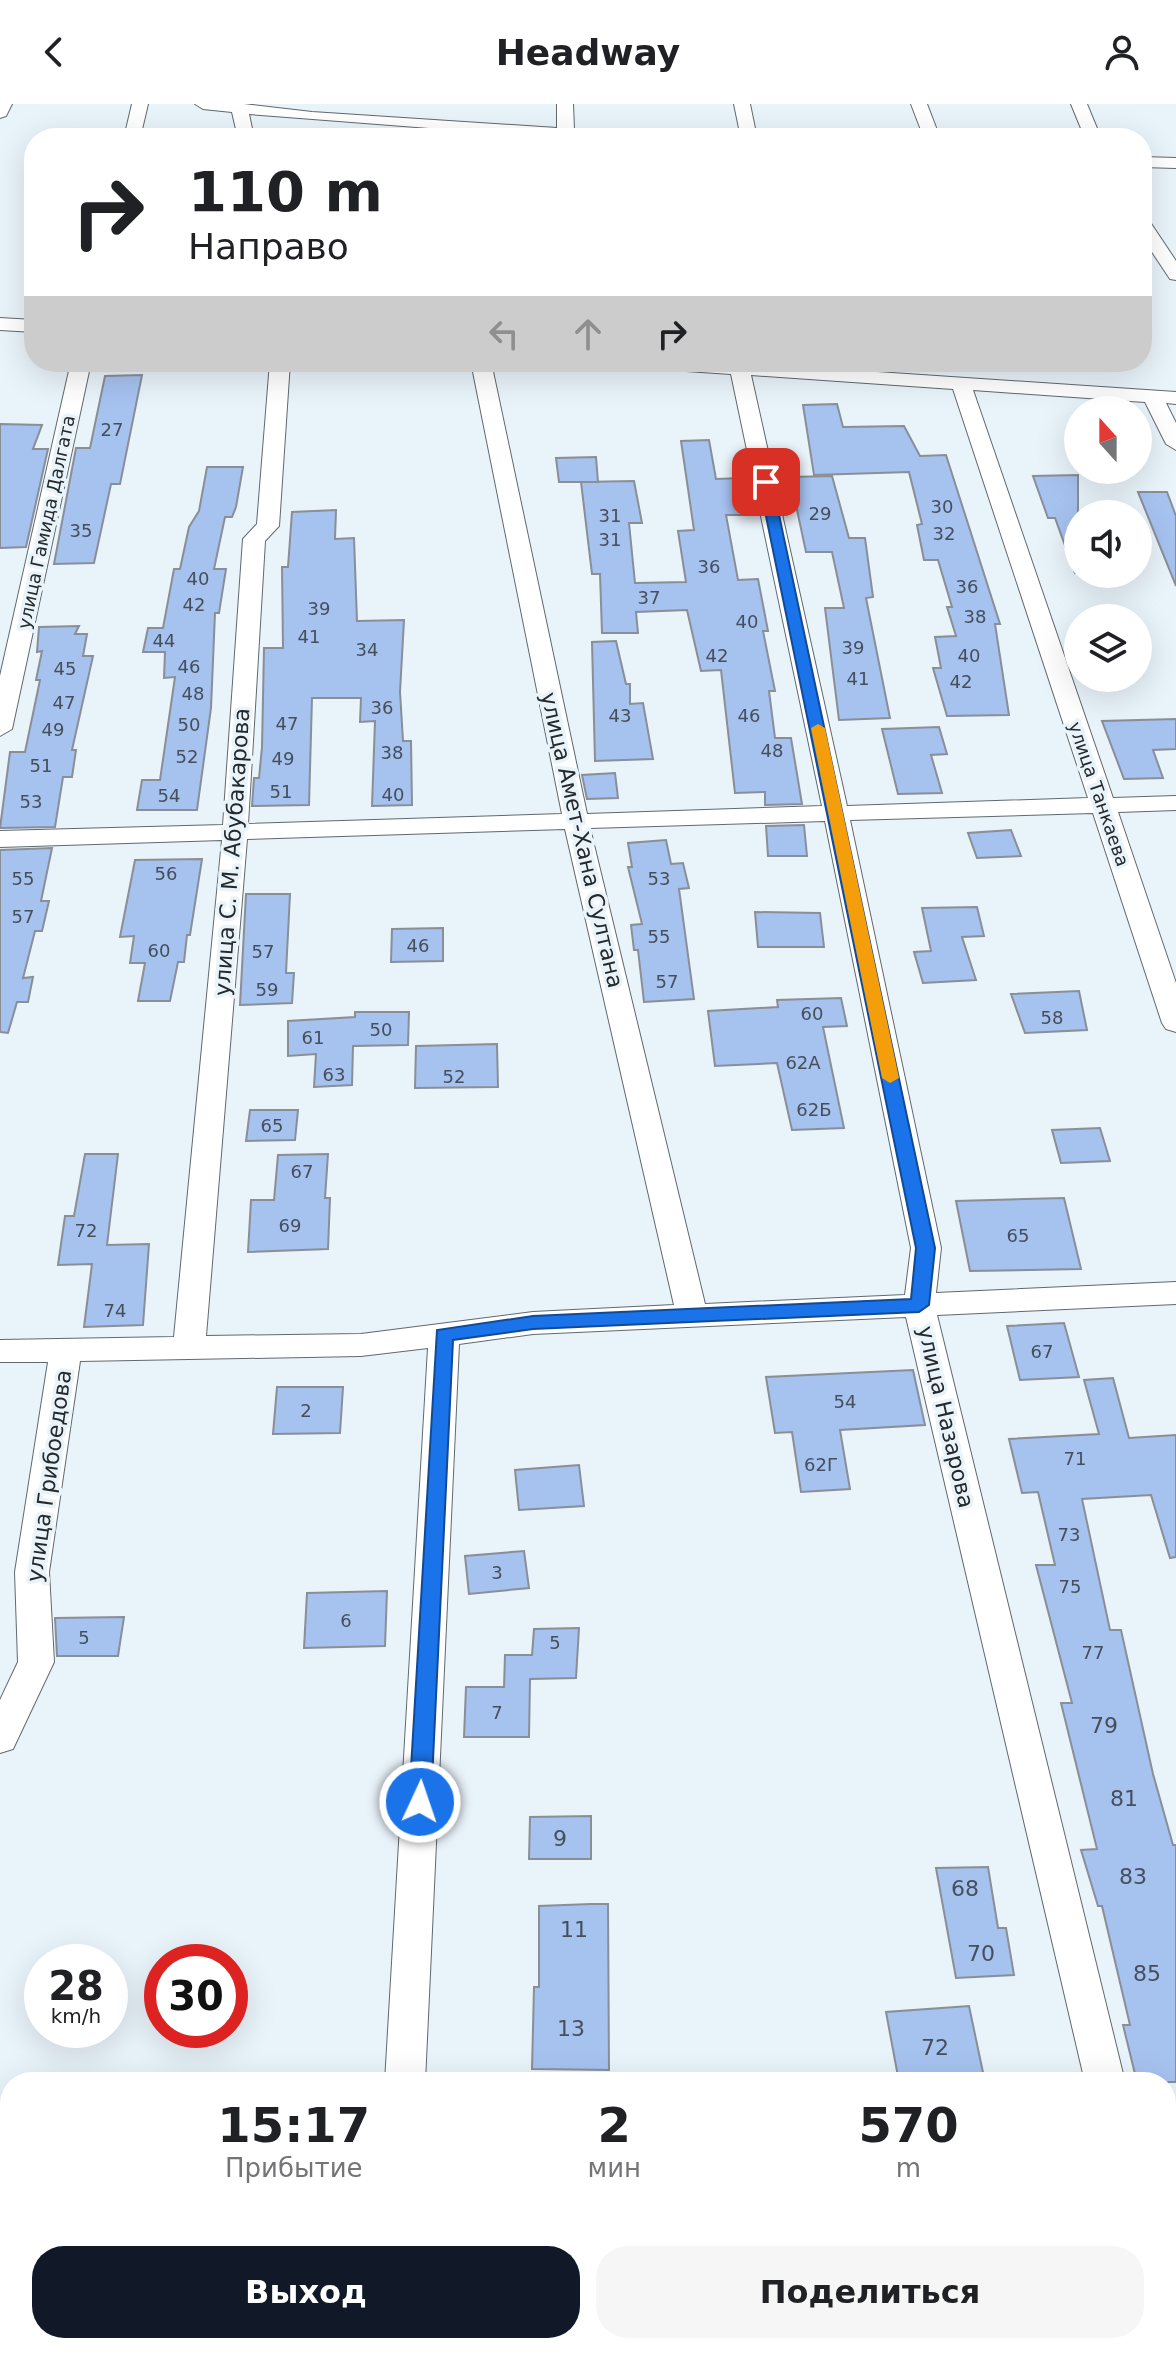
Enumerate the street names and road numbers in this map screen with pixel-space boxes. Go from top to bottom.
street label: улица Гамида Далгата [13,413,79,631]
street label: улица Амет-Хана Султана [536,690,628,990]
street label: улица С. М. Абубакарова [209,707,255,997]
street label: улица Танкаева [1064,719,1134,869]
street label: улица Назарова [913,1324,979,1510]
street label: улица Грибоедова [22,1368,76,1584]

